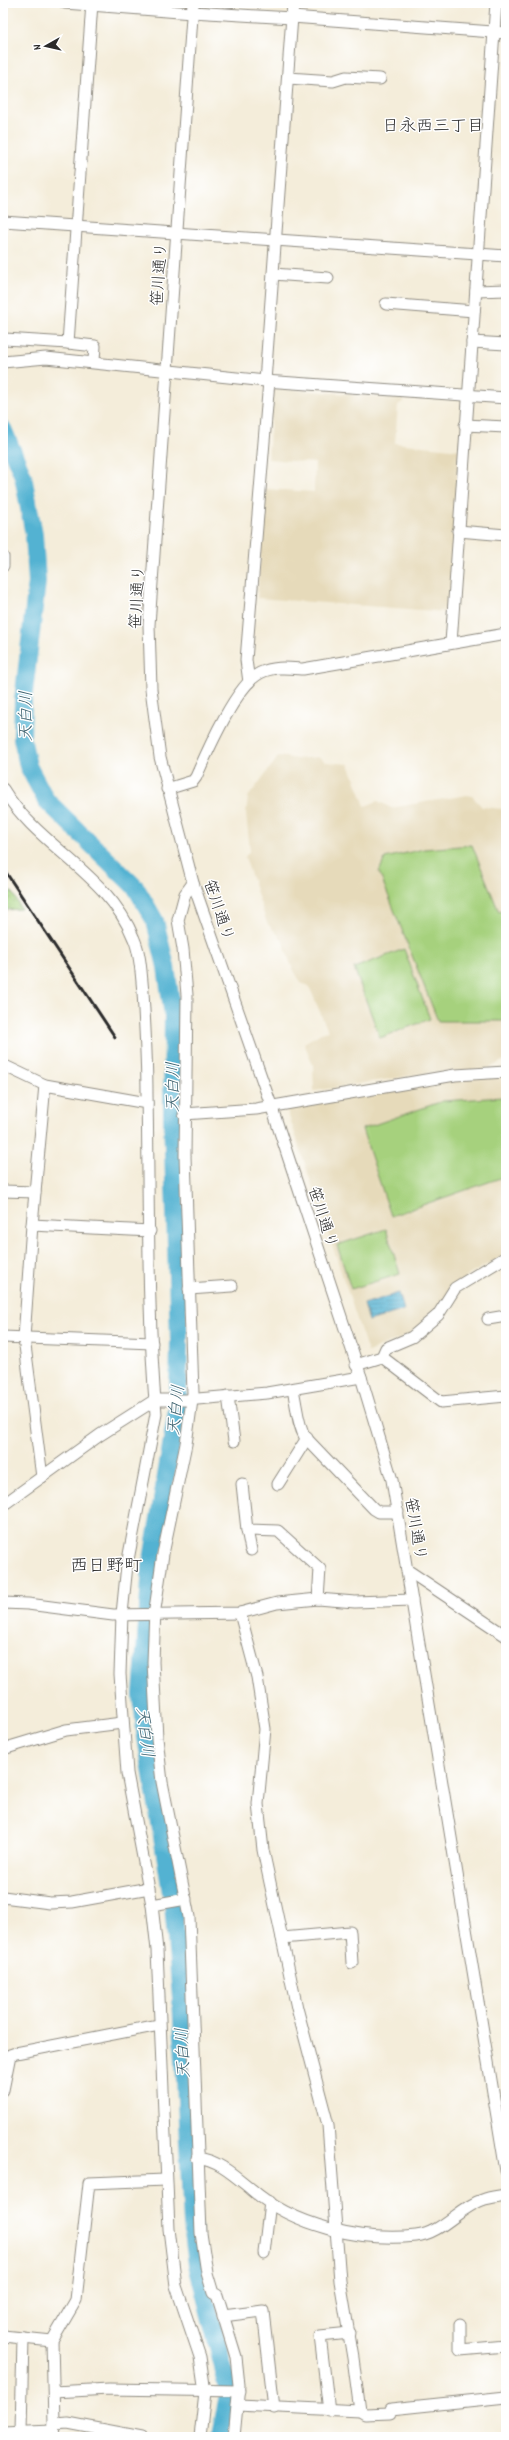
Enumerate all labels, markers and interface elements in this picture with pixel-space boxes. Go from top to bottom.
north arrow [26,26,66,66]
text: N [30,43,46,51]
district label: 日永西三丁目 [382,116,484,140]
street label: 笹川通り [147,241,174,307]
street label: 笹川通り [125,565,152,630]
water label: 天白川 [16,691,40,742]
street label: 笹川通り [196,877,239,945]
water label: 天白川 [163,1062,187,1113]
street label: 笹川通り [301,1184,342,1252]
water label: 天白川 [163,1384,193,1437]
street label: 笹川通り [398,1496,431,1563]
district label: 西日野町 [70,1555,142,1580]
water label: 天白川 [128,1706,158,1759]
water label: 天白川 [172,2027,198,2079]

